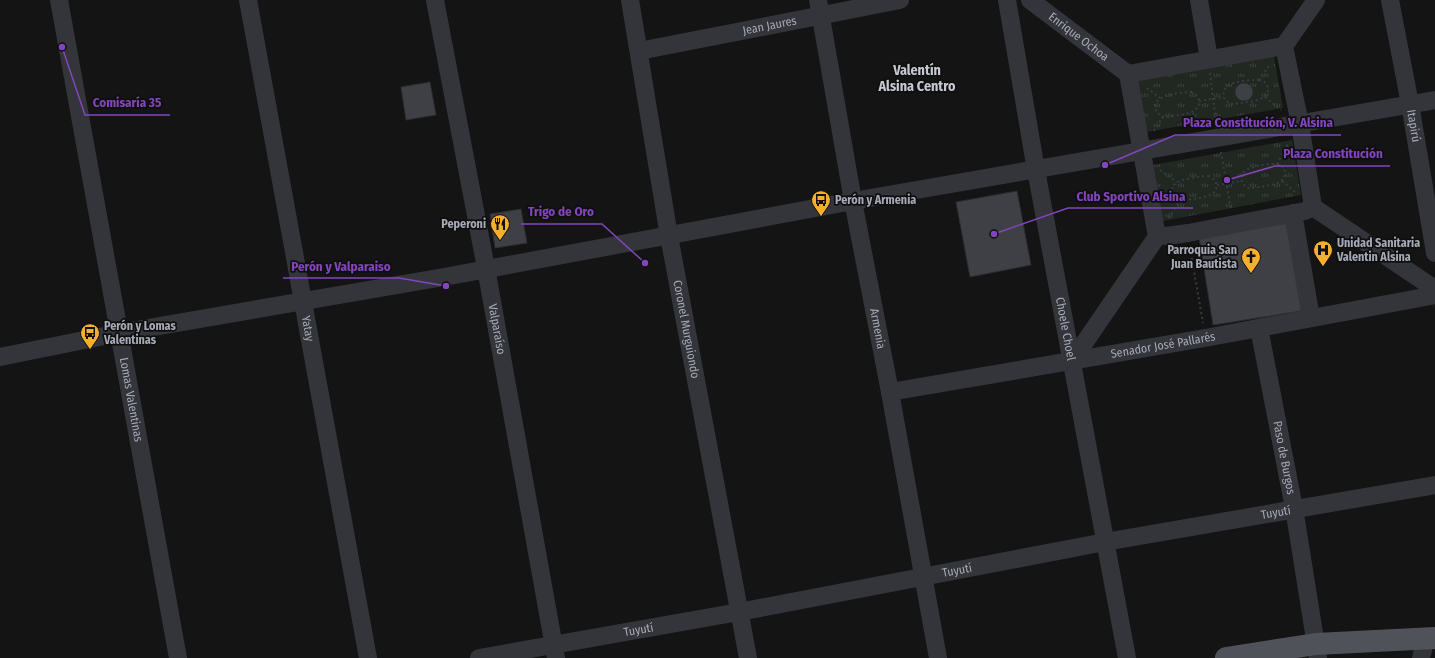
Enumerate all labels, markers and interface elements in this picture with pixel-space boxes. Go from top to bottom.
street label: Enrique Ochoa [1046,10,1112,64]
street label: Jean Jaures [741,13,798,38]
district label: Valentín Alsina Centro [877,62,956,95]
callout: Comisaría 35 [85,90,170,115]
text: Comisaría 35 [93,95,161,110]
street label: Itapirú [1404,108,1423,143]
callout: Plaza Constitución, V. Alsina [1175,110,1341,135]
text: Plaza Constitución, V. Alsina [1183,115,1333,130]
callout: Plaza Constitución [1275,141,1390,166]
text: Plaza Constitución [1283,146,1383,161]
callout: Club Sportivo Alsina [1068,183,1193,208]
bus stop icon: Perón y Armenia [810,189,832,217]
text: Club Sportivo Alsina [1077,189,1186,204]
place label: Perón y Armenia [835,193,916,207]
callout: Trigo de Oro [521,199,602,224]
text: Trigo de Oro [528,204,594,219]
restaurant icon: Peperoni [489,213,511,241]
place label: Peperoni [441,217,486,231]
place label: Unidad Sanitaria Valentin Alsina [1336,236,1420,264]
hospital icon: Unidad Sanitaria Valentin Alsina [1312,239,1334,267]
place label: Parroquia San Juan Bautista [1167,243,1237,271]
church icon: Parroquia San Juan Bautista [1240,246,1262,274]
callout: Perón y Valparaiso [283,253,399,278]
text: Perón y Valparaiso [291,259,391,274]
street label: Coronel Murguiondo [670,279,702,379]
street label: Choele Choel [1053,296,1078,362]
street label: Valparaíso [486,303,508,356]
street label: Armenia [867,307,889,350]
street label: Yatay [299,315,317,343]
place label: Perón y Lomas Valentinas [103,319,177,347]
bus stop icon: Perón y Lomas Valentinas [79,322,101,350]
street label: Senador José Pallarés [1110,329,1216,361]
street label: Lomas Valentinas [117,356,146,443]
street label: Paso de Burgos [1270,420,1298,496]
street label: Tuyutí [1260,503,1292,522]
street label: Tuyutí [941,561,973,580]
street label: Tuyutí [623,620,654,639]

